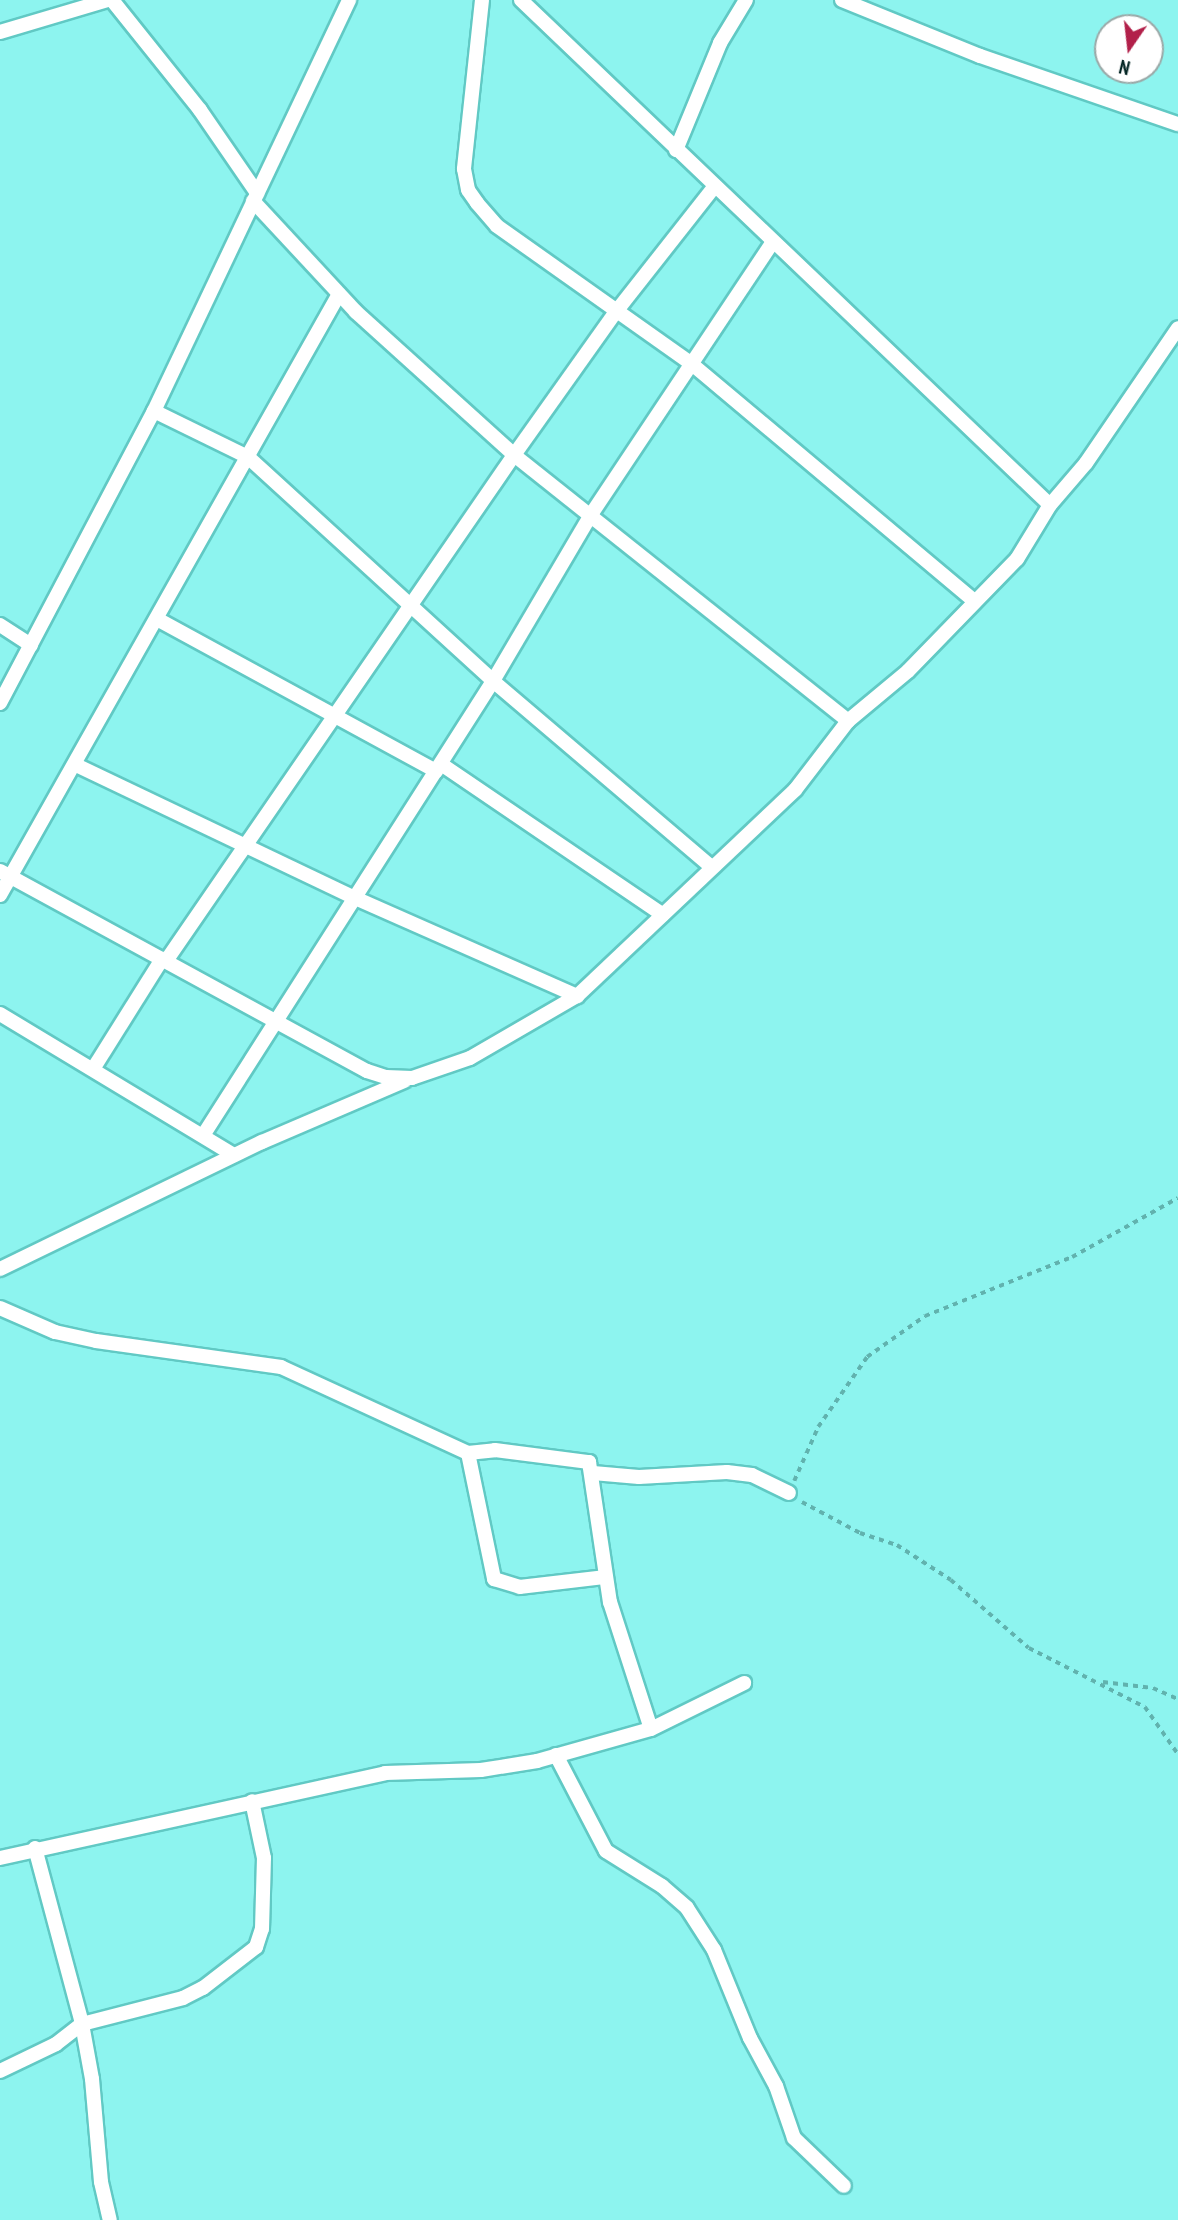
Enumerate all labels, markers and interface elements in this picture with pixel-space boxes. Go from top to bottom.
north arrow [1094,14,1164,84]
text: N [1117,55,1132,80]

